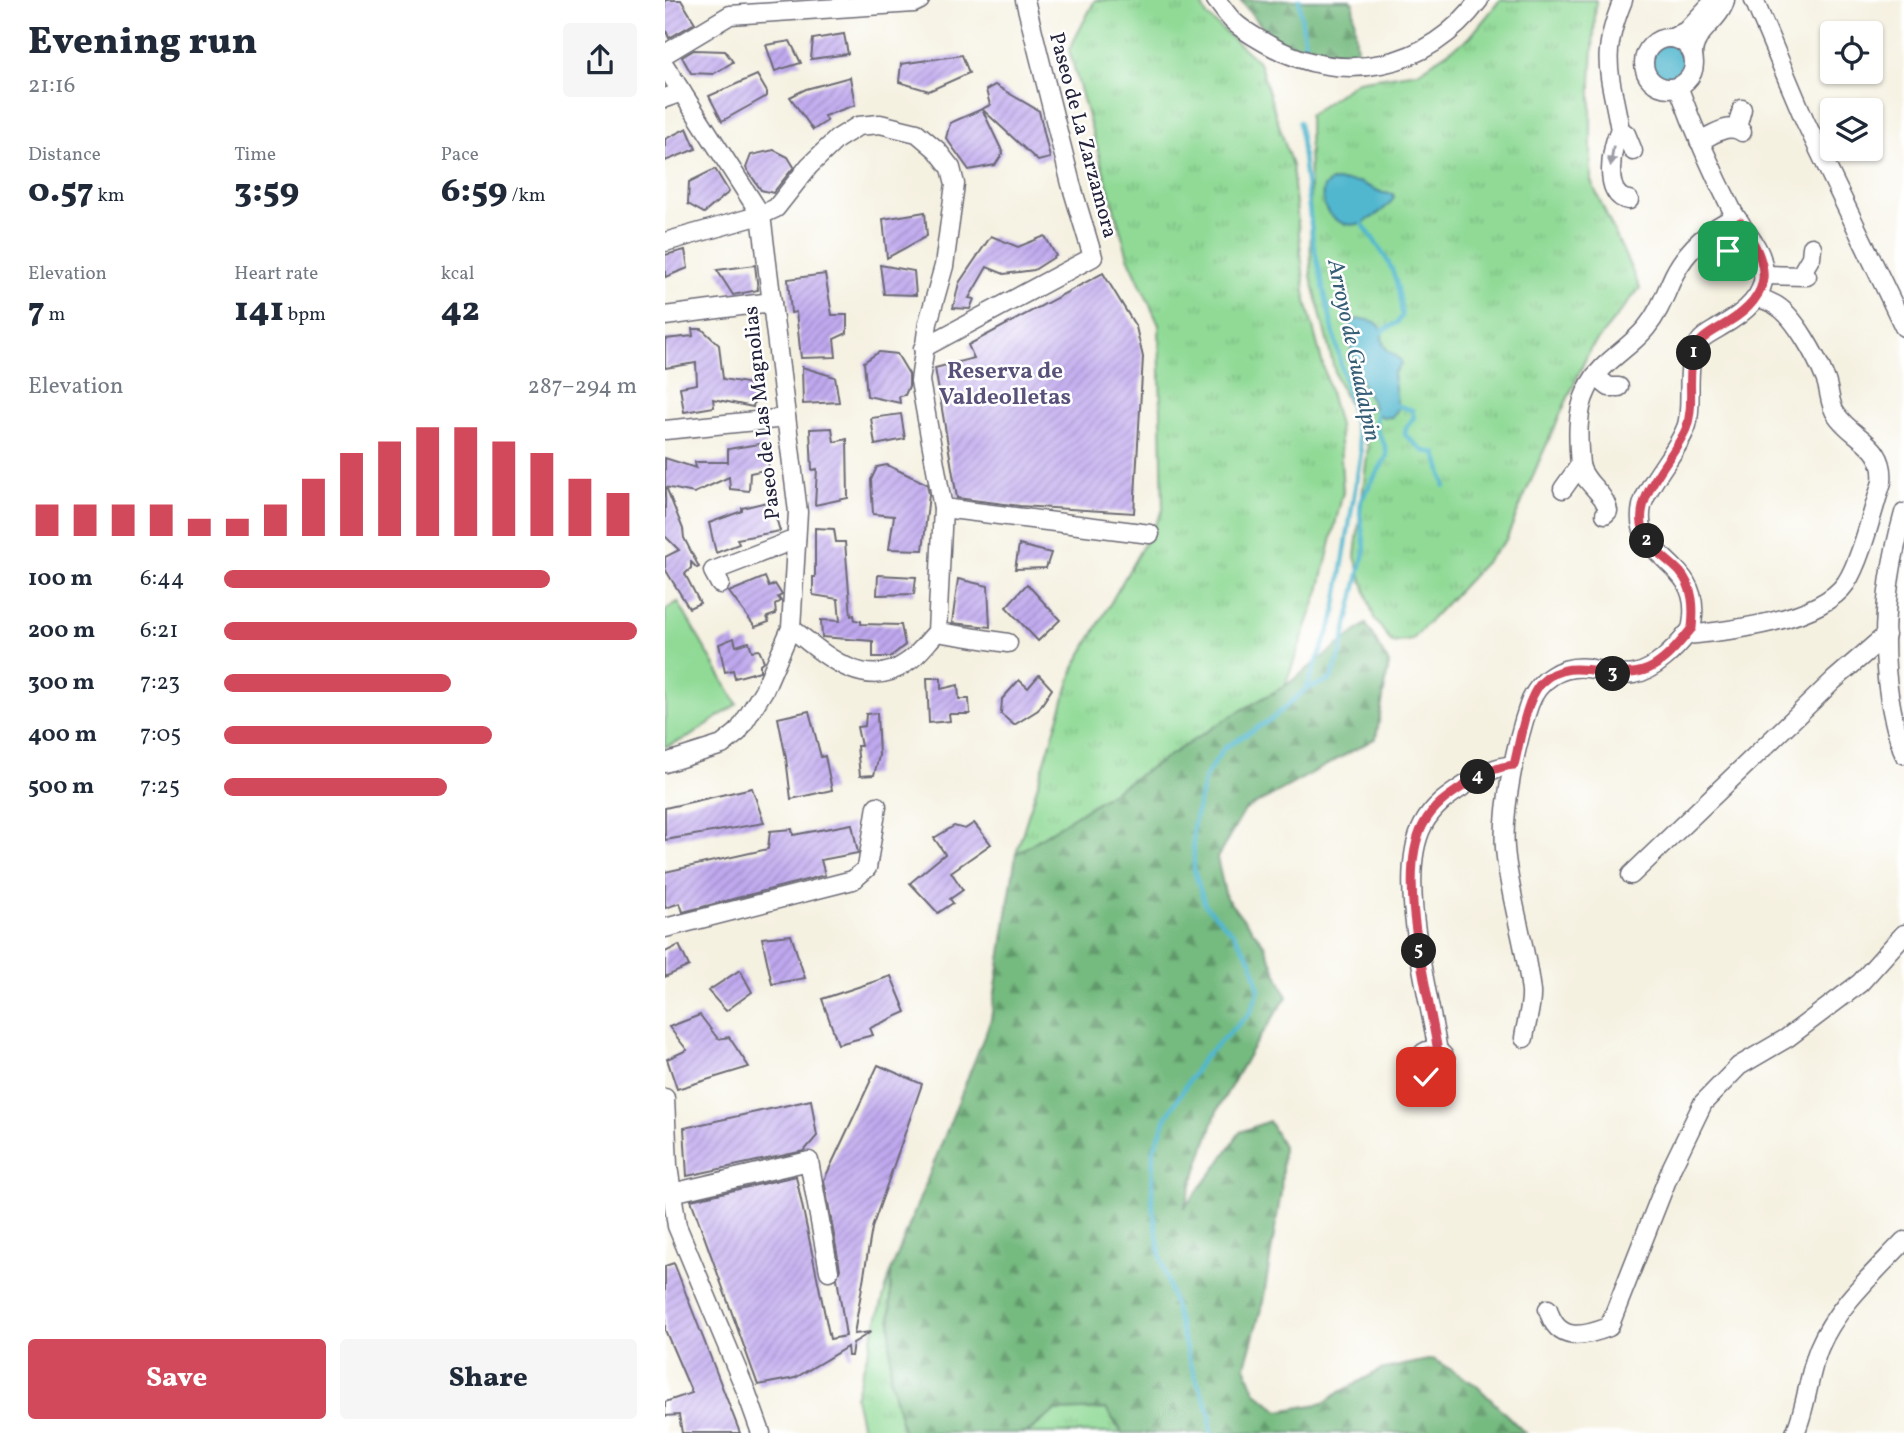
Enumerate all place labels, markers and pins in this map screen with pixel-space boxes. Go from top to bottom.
pin [1698,221,1758,281]
pin: 1 [1677,336,1711,370]
pin: 2 [1629,524,1665,558]
pin: 3 [1595,656,1630,692]
pin: 4 [1461,760,1495,794]
pin: 5 [1401,934,1437,968]
pin [1396,1047,1456,1107]

